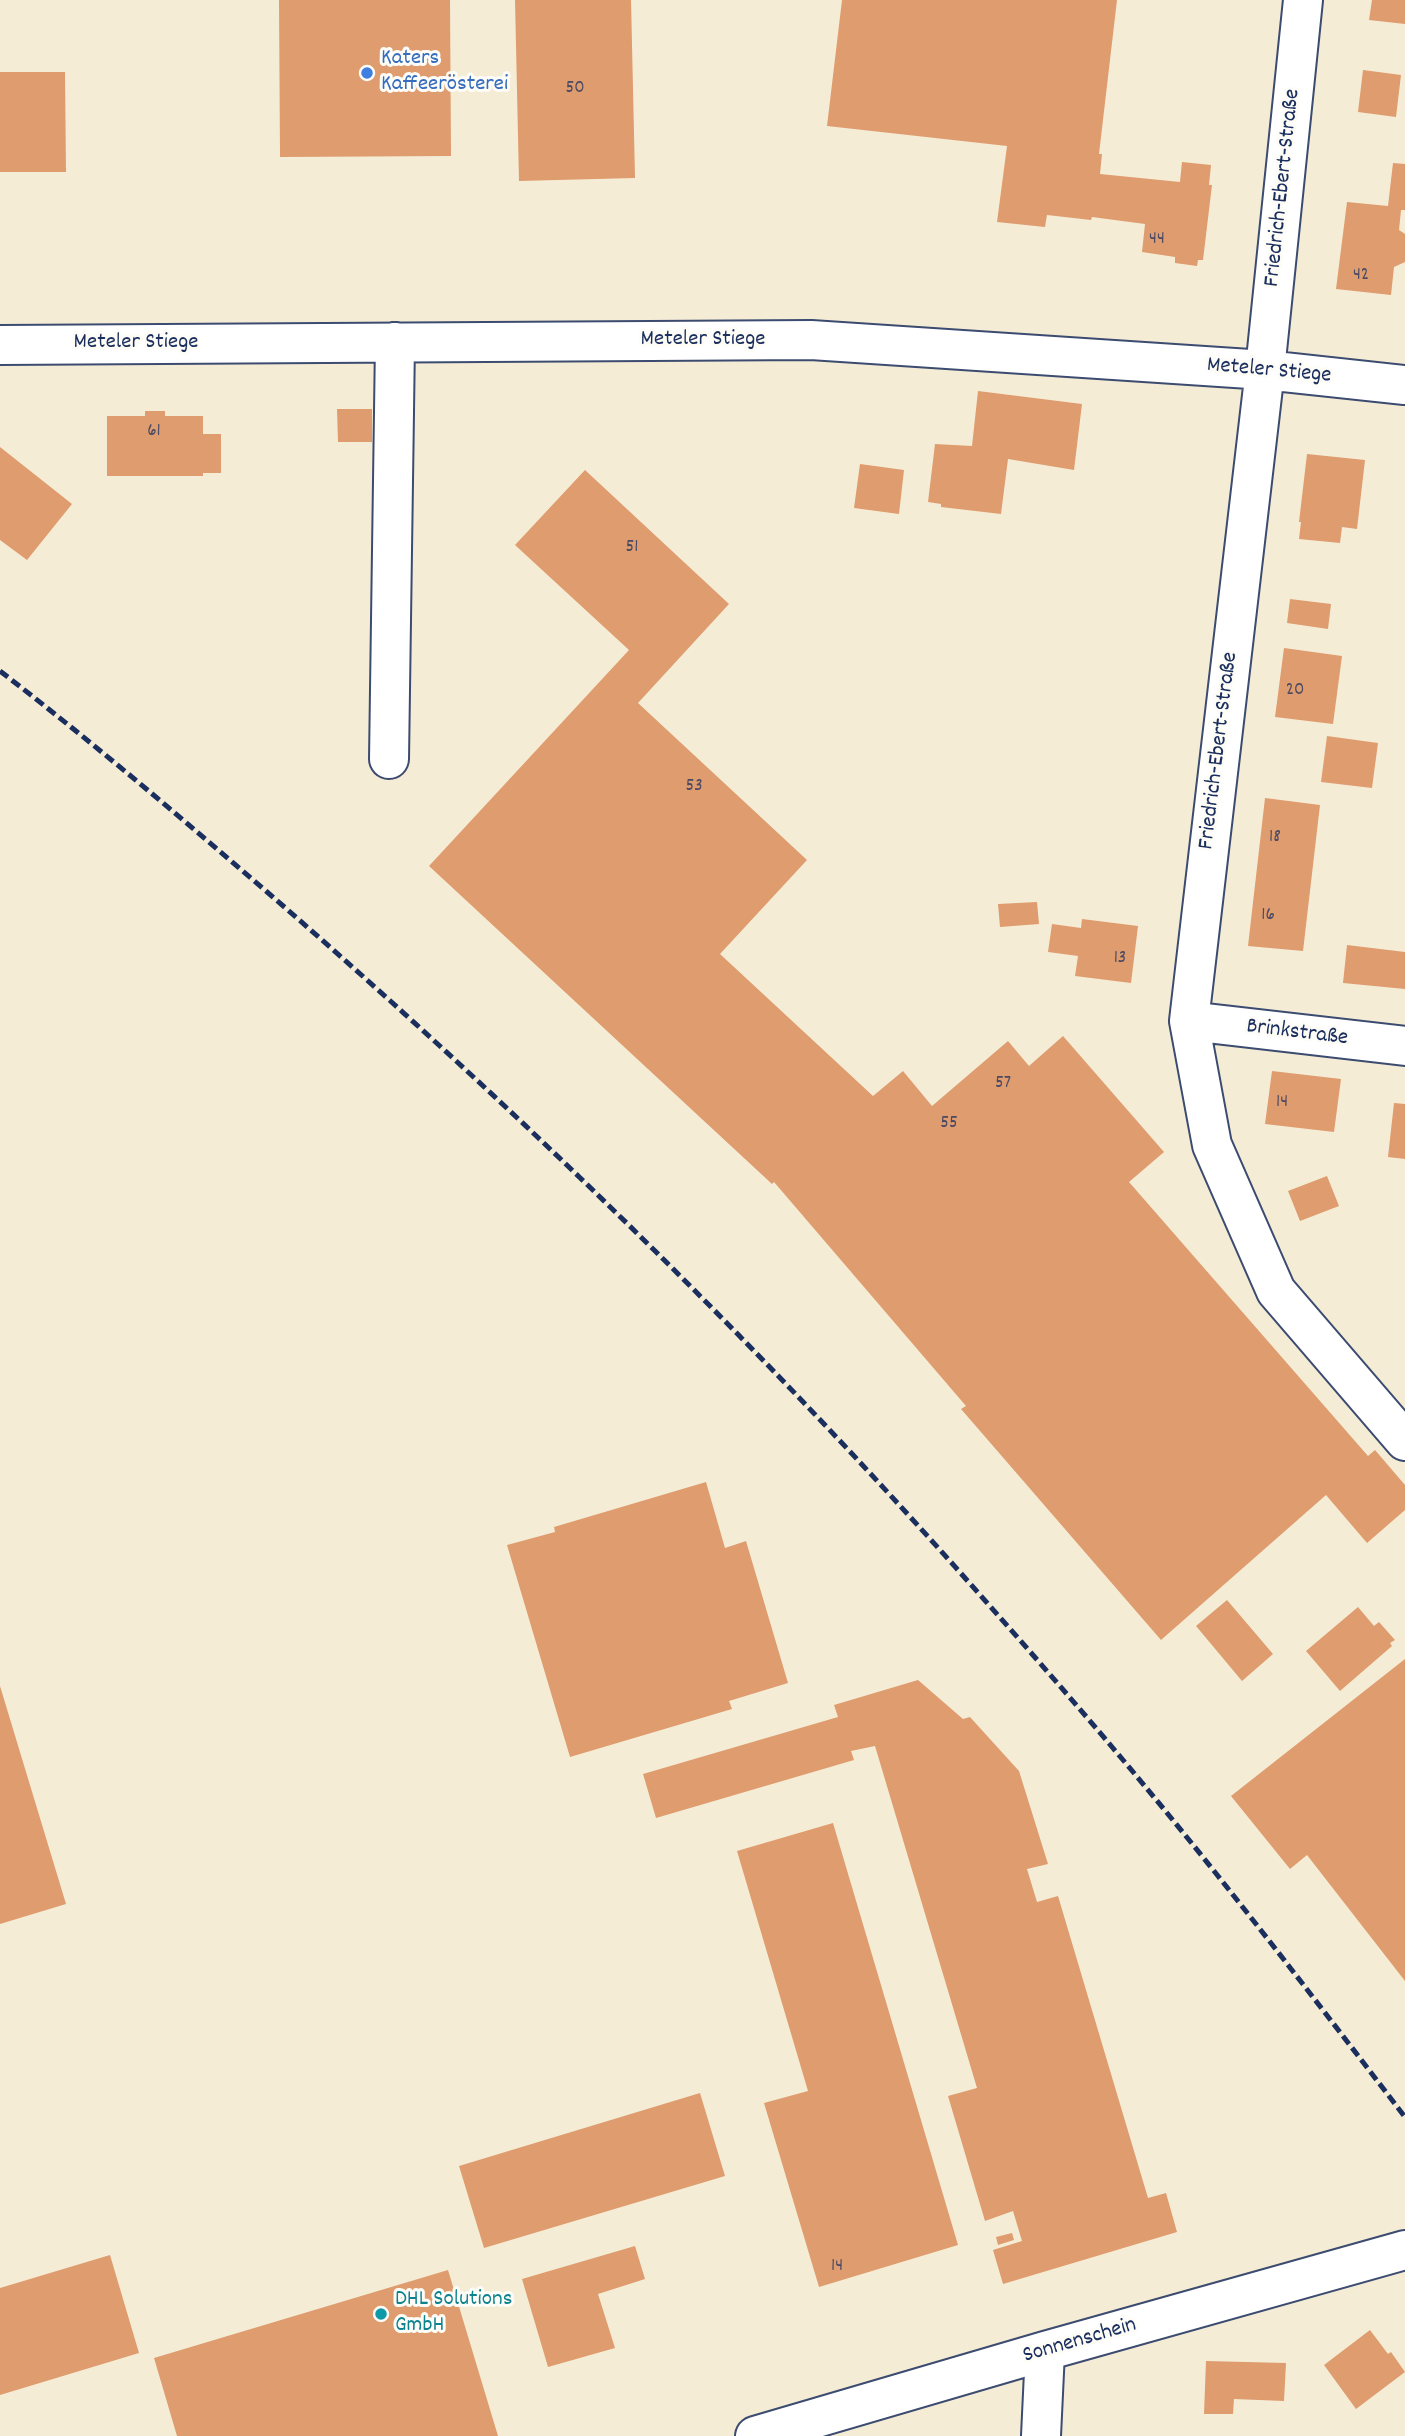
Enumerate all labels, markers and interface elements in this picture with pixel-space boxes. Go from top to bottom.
place label: Katers Kaffeerösterei [381,46,508,100]
marker: Katers Kaffeerösterei [359,65,375,81]
house number: 50 [565,78,585,100]
street label: Friedrich-Ebert-Straße [1260,88,1308,288]
house number: 44 [1149,229,1165,251]
house number: 42 [1353,265,1369,287]
street label: Meteler Stiege [641,327,765,355]
street label: Meteler Stiege [74,330,198,358]
street label: Meteler Stiege [1206,353,1332,391]
house number: 61 [147,421,161,443]
house number: 51 [626,537,638,559]
street label: Friedrich-Ebert-Straße [1194,651,1246,851]
house number: 20 [1286,680,1304,702]
house number: 53 [685,776,703,798]
house number: 18 [1269,827,1281,849]
house number: 16 [1261,905,1275,927]
house number: 13 [1114,948,1126,970]
street label: Brinkstraße [1245,1014,1349,1054]
house number: 57 [995,1073,1011,1095]
house number: 14 [1276,1092,1288,1114]
house number: 55 [940,1113,958,1135]
house number: 14 [831,2256,843,2278]
place label: DHL Solutions GmbH [395,2287,512,2341]
marker: DHL Solutions GmbH [373,2306,389,2322]
street label: Sonnenschein [1020,2313,1140,2371]

